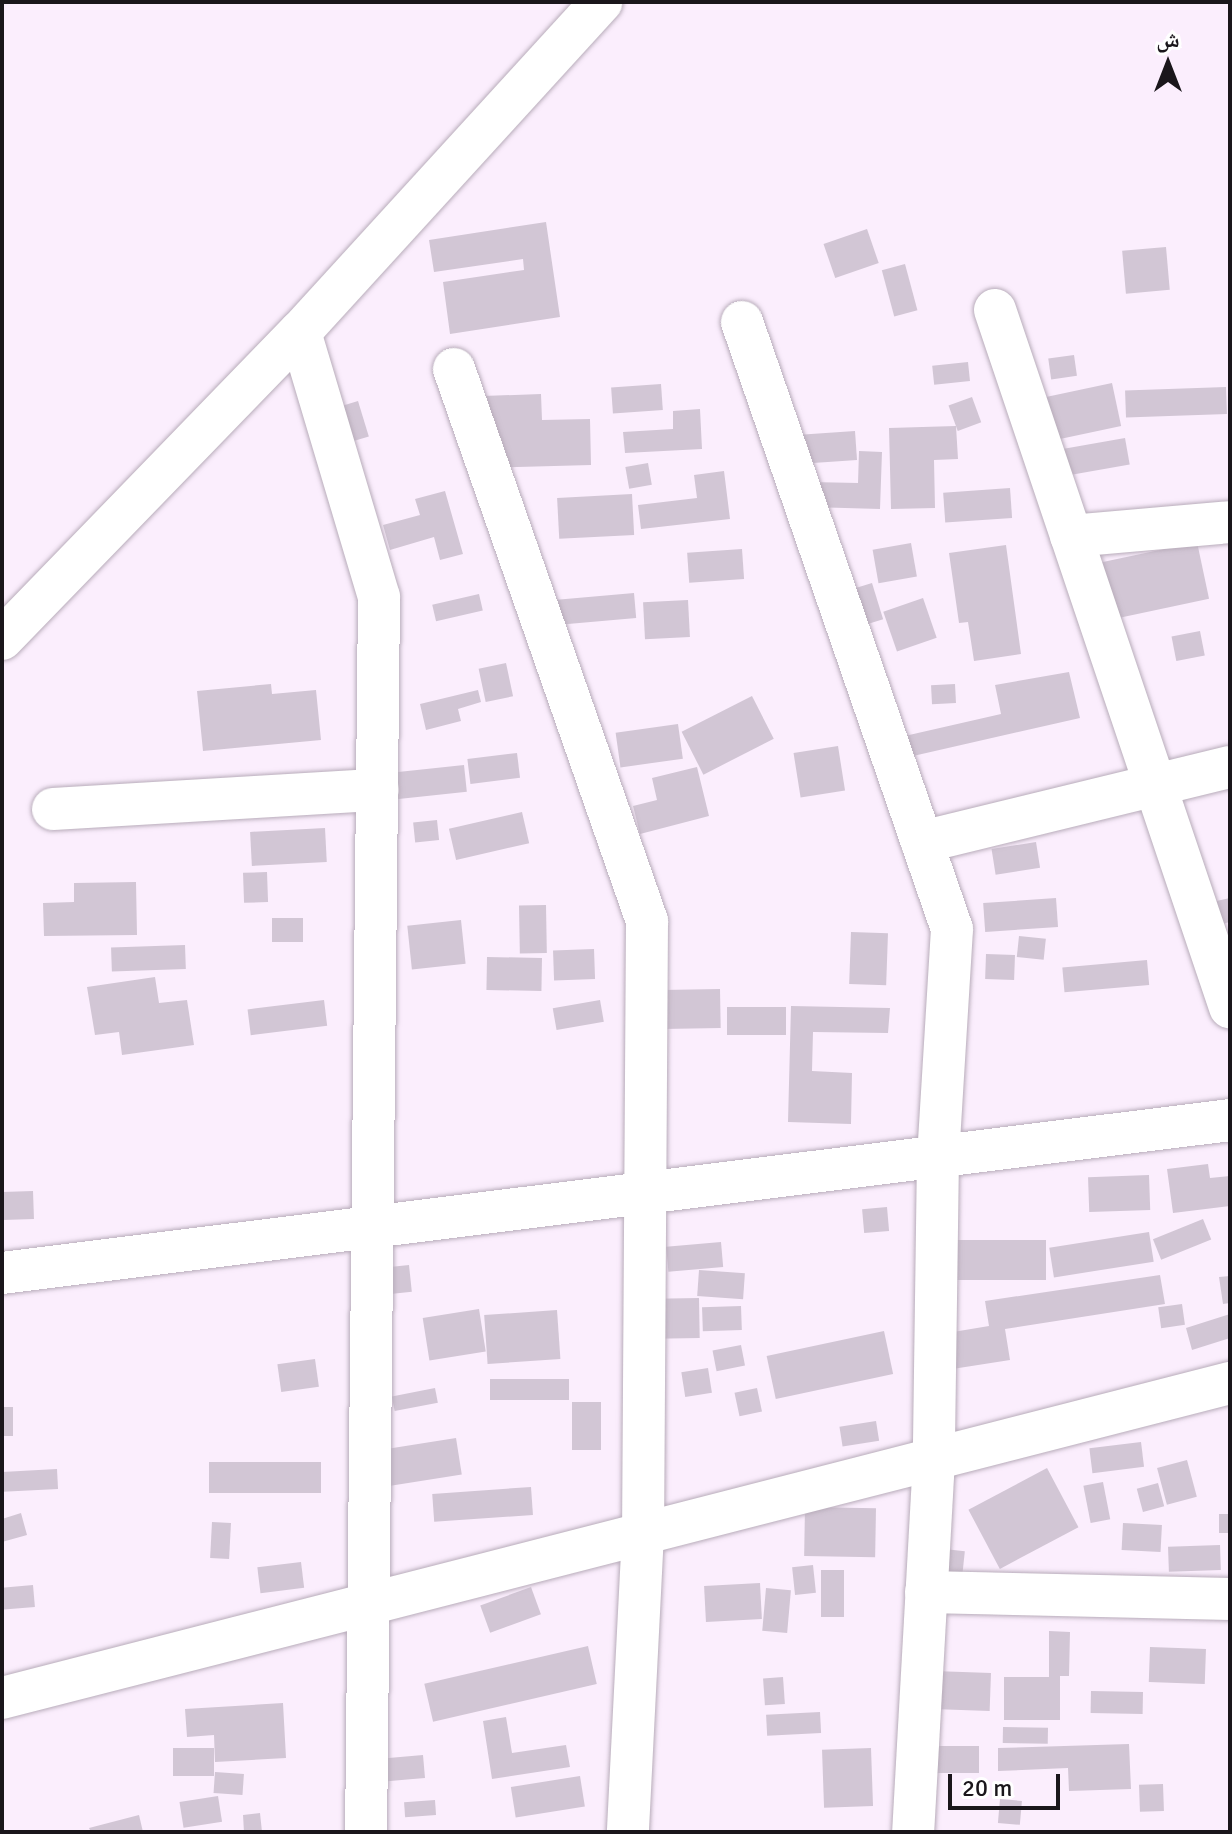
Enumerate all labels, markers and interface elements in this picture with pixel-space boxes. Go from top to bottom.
north arrow [1128,24,1208,104]
text: ش [1156,26,1180,53]
scale bar [952,1758,1064,1808]
text: 20 m [962,1773,1012,1803]

